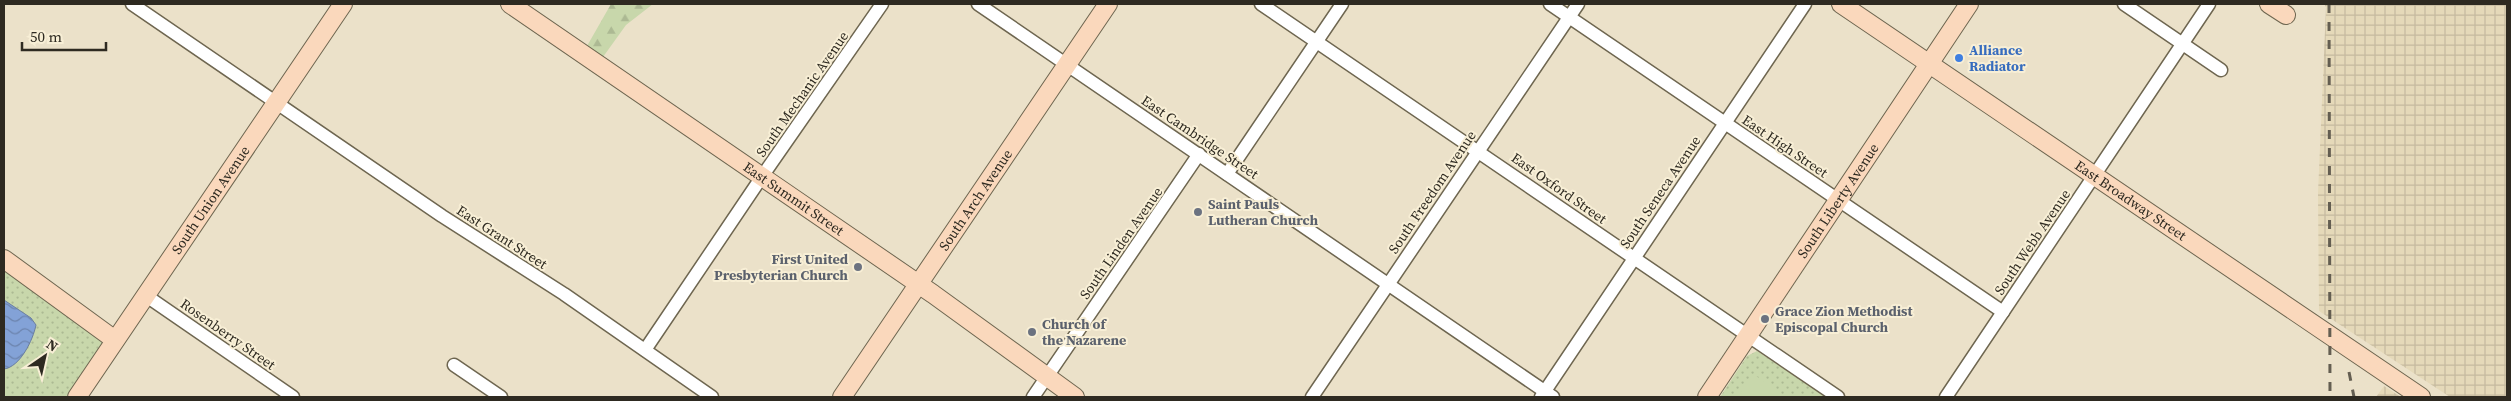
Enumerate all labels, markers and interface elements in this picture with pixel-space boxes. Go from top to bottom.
scale bar [22,20,106,52]
text: 50 m [30,26,62,47]
street label: South Mechanic Avenue [751,27,853,161]
place label: Alliance Radiator [1969,40,2026,76]
marker: Alliance Radiator [1953,52,1965,64]
street label: East Cambridge Street [1137,90,1263,184]
street label: East High Street [1738,110,1832,182]
street label: South Freedom Avenue [1383,127,1481,257]
street label: South Seneca Avenue [1615,132,1705,252]
street label: South Liberty Avenue [1792,139,1883,262]
street label: South Union Avenue [167,142,254,258]
street label: South Arch Avenue [934,145,1017,255]
street label: East Oxford Street [1507,148,1611,229]
street label: East Broadway Street [2071,155,2191,246]
street label: East Summit Street [739,157,848,240]
street label: South Linden Avenue [1075,183,1167,303]
street label: South Webb Avenue [1989,185,2075,299]
place label: Saint Pauls Lutheran Church [1208,194,1318,230]
street label: East Grant Street [453,200,552,274]
marker: Saint Pauls Lutheran Church [1192,206,1204,218]
place label: First United Presbyterian Church [714,249,849,285]
marker: First United Presbyterian Church [852,261,864,273]
street label: Rosenberry Street [176,294,280,375]
place label: Grace Zion Methodist Episcopal Church [1775,301,1913,337]
marker: Grace Zion Methodist Episcopal Church [1759,313,1771,325]
place label: Church of the Nazarene [1042,314,1126,350]
marker: Church of the Nazarene [1026,326,1038,338]
north arrow [20,331,70,381]
text: N [42,334,62,356]

